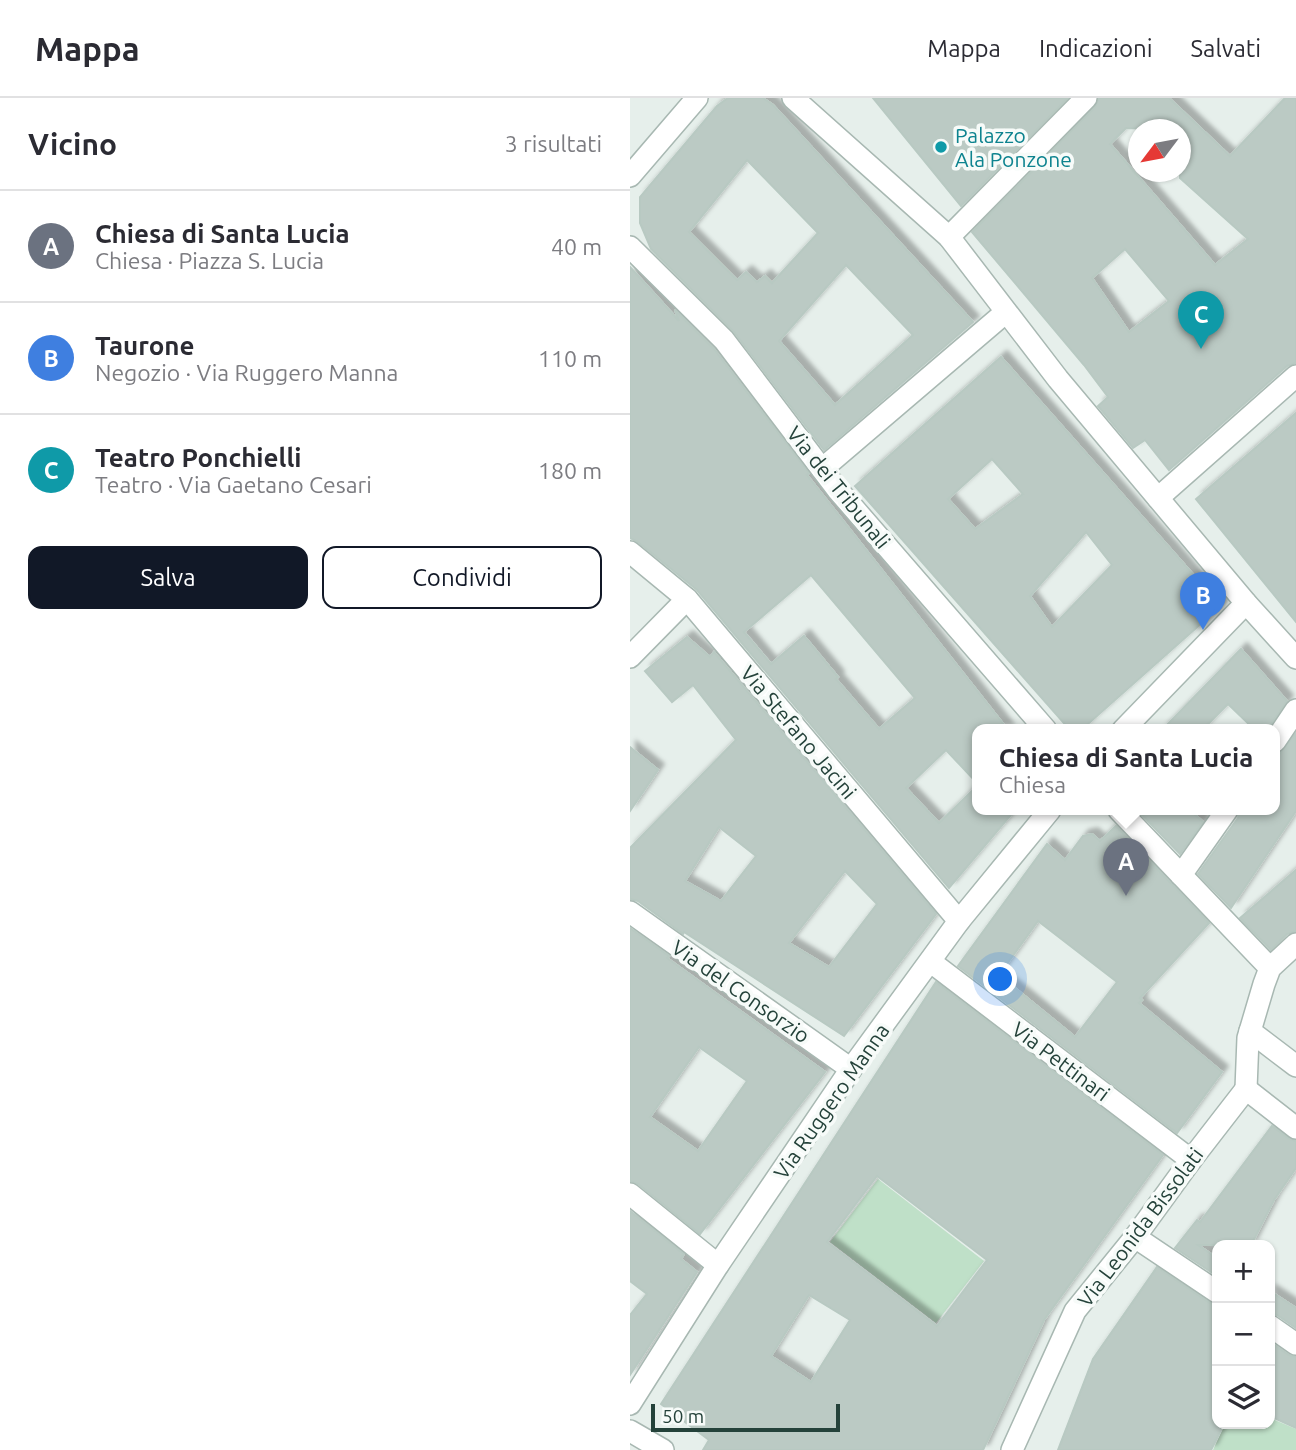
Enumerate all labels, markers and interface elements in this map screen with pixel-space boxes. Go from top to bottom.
text: Mappa [35,30,140,67]
text: Mappa [927,35,1001,62]
text: Indicazioni [1039,35,1153,62]
text: Salvati [1191,35,1261,62]
north arrow [1128,119,1191,182]
place label: Palazzo Ala Ponzone [955,123,1072,171]
text: Vicino [28,127,117,161]
text: 3 risultati [505,131,602,156]
marker: Palazzo Ala Ponzone [933,139,949,155]
text: Chiesa di Santa Lucia [95,219,350,248]
text: A [43,234,59,259]
text: 40 m [551,234,602,259]
text: Chiesa · Piazza S. Lucia [95,248,324,273]
pin: C [1178,291,1224,349]
text: Taurone [95,331,195,360]
text: B [43,346,59,371]
text: 110 m [538,346,602,371]
text: Negozio · Via Ruggero Manna [95,360,398,385]
street label: Via dei Tribunali [782,421,896,553]
text: Teatro Ponchielli [95,443,302,472]
text: C [44,458,58,483]
text: 180 m [538,458,602,483]
text: Teatro · Via Gaetano Cesari [95,472,372,497]
button: Salva [28,546,308,609]
button: Condividi [322,546,602,609]
pin: B [1180,572,1226,630]
street label: Via Stefano Jacini [736,661,862,803]
popup [972,724,1280,815]
text: Chiesa di Santa Lucia [999,743,1253,772]
text: Chiesa [999,772,1066,797]
pin: A [1103,838,1149,896]
street label: Via del Consorzio [668,935,814,1047]
your location [983,962,1017,996]
street label: Via Pettinari [1007,1017,1115,1105]
street label: Via Ruggero Manna [768,1019,894,1183]
street label: Via Leonida Bissolati [1072,1143,1208,1311]
map controls [1212,1240,1275,1429]
button: + [1212,1240,1275,1303]
button: − [1212,1303,1275,1366]
button: layers [1212,1366,1275,1429]
scale bar [651,1401,840,1433]
text: 50 m [662,1405,704,1427]

